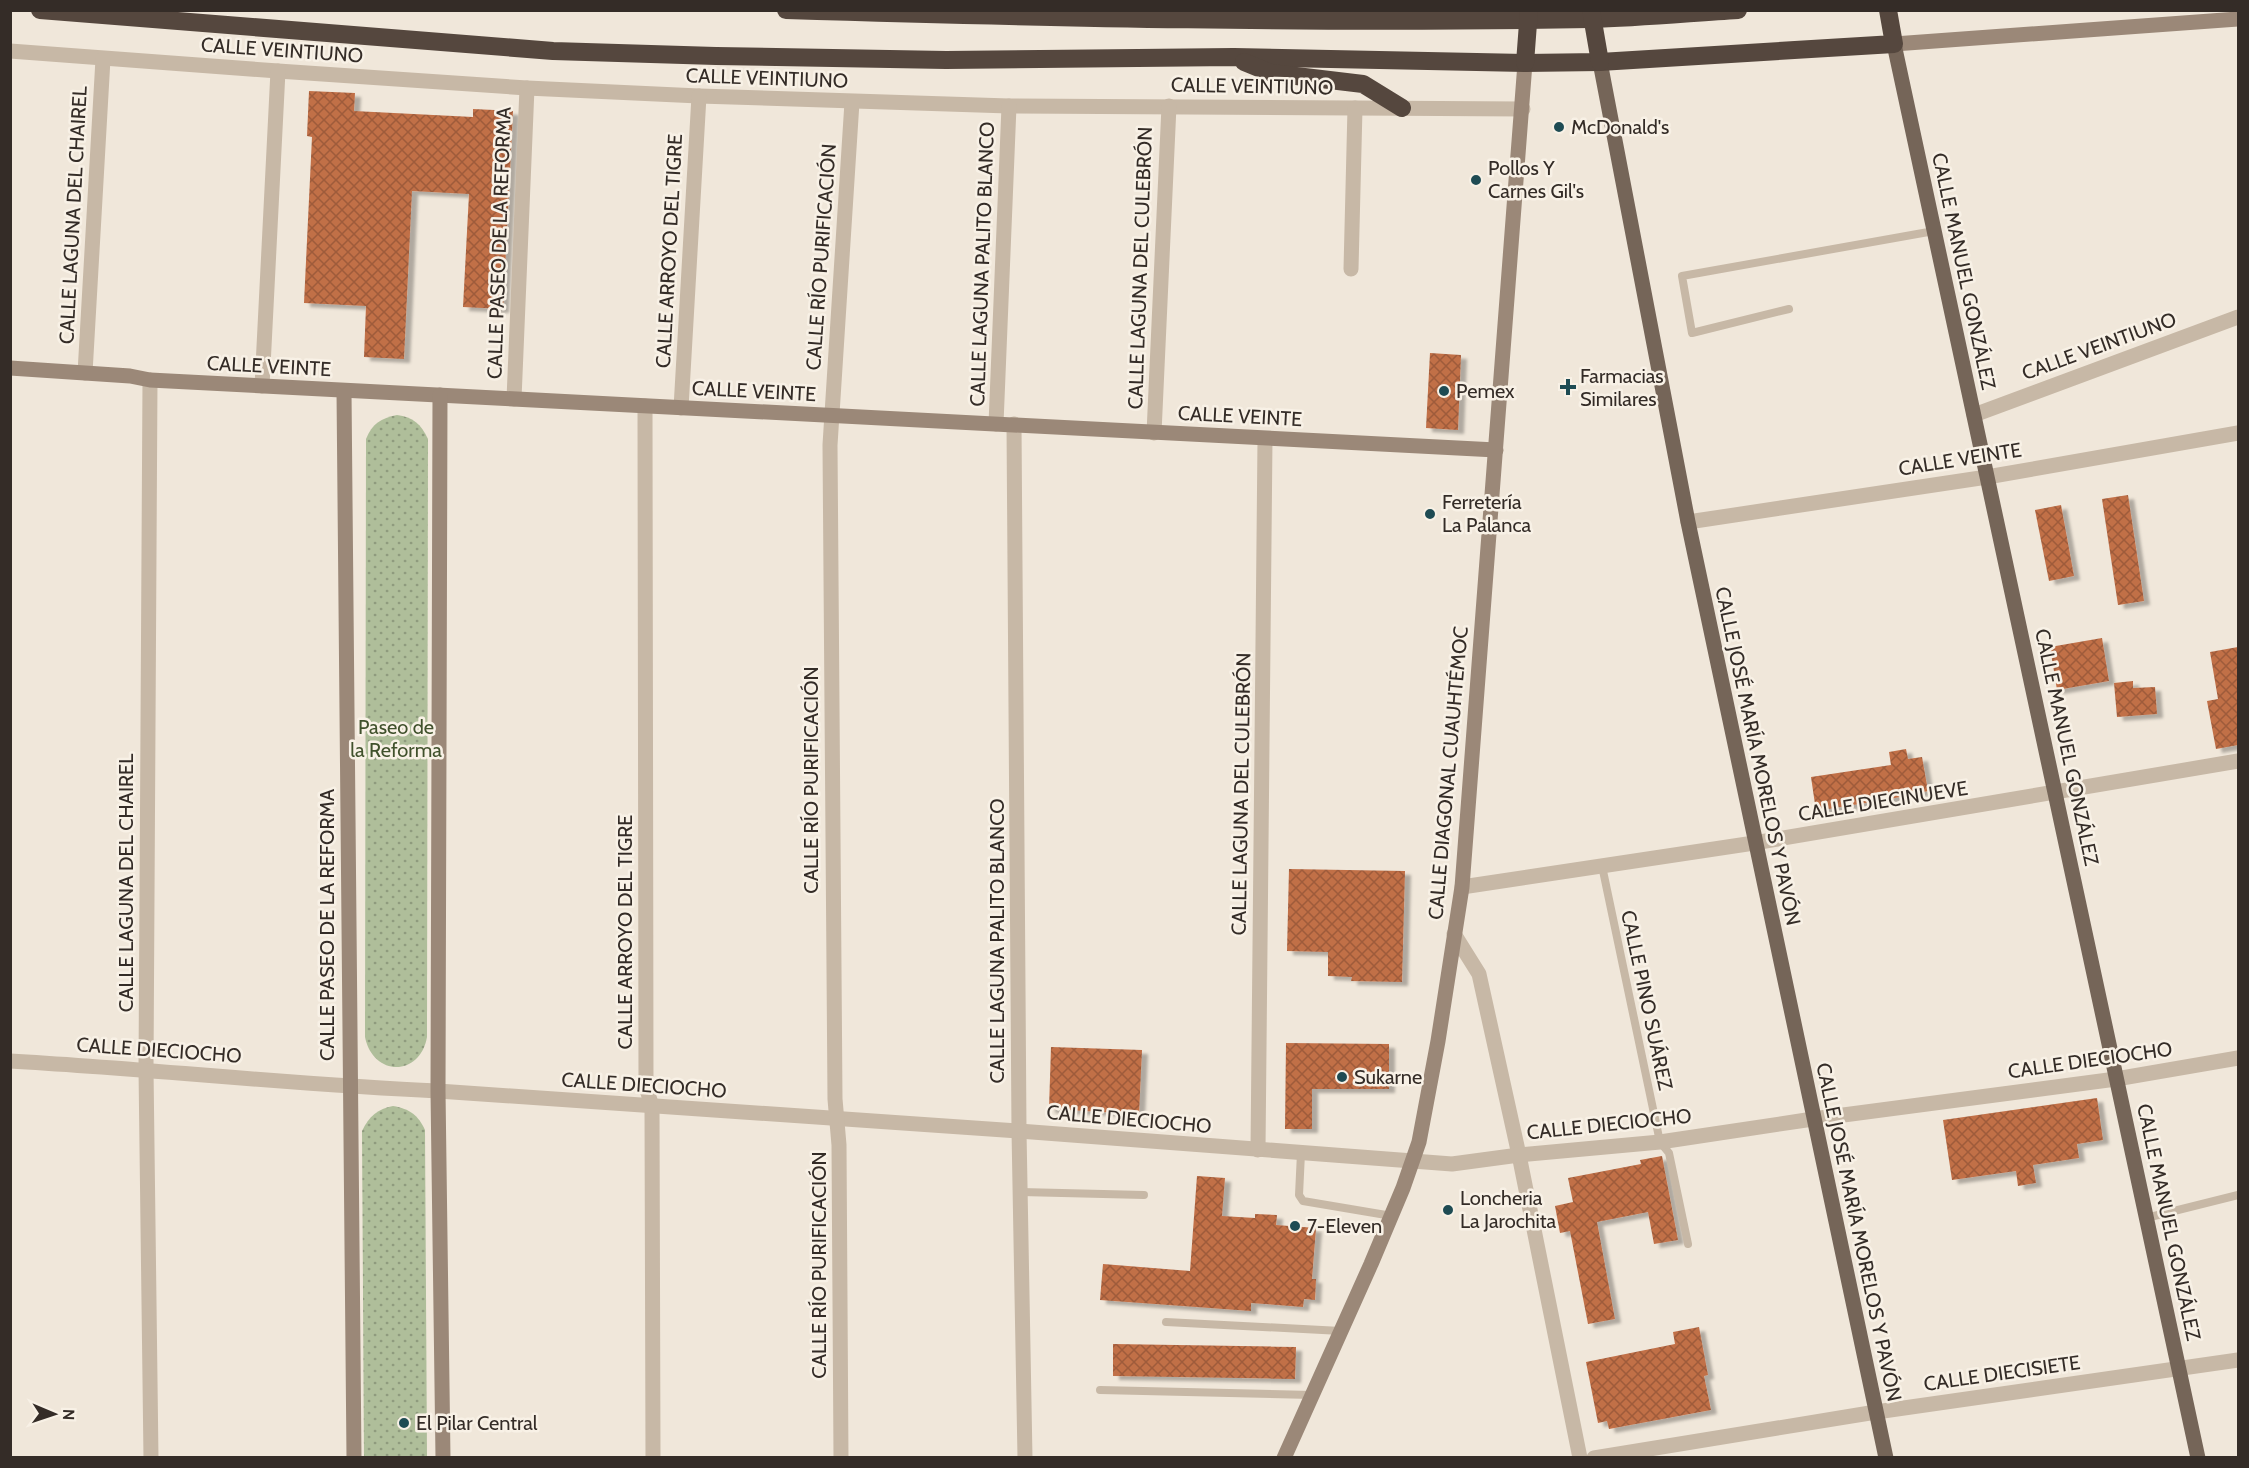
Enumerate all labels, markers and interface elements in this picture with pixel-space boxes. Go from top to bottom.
street label: CALLE VEINTIUNO [200,32,364,68]
street label: CALLE VEINTIUNO [685,63,849,93]
street label: CALLE VEINTIUNO [1171,73,1333,99]
street label: CALLE LAGUNA DEL CHAIREL [54,85,92,345]
street label: CALLE PASEO DE LA REFORMA [482,106,516,379]
place label: McDonald's [1571,115,1669,139]
marker: McDonald's [1552,120,1566,134]
street label: CALLE LAGUNA PALITO BLANCO [965,121,999,407]
street label: CALLE LAGUNA DEL CULEBRÓN [1123,126,1157,410]
street label: CALLE ARROYO DEL TIGRE [651,133,687,369]
street label: CALLE RÍO PURIFICACIÓN [801,143,841,371]
street label: CALLE MANUEL GONZÁLEZ [1927,151,2001,392]
place label: Pollos Y Carnes Gil's [1488,156,1584,203]
marker: Pollos Y Carnes Gil's [1469,173,1483,187]
street label: CALLE VEINTIUNO [2019,307,2179,385]
street label: CALLE VEINTE [206,351,332,381]
place label: Farmacias Similares [1580,364,1664,411]
street label: CALLE VEINTE [691,376,817,406]
place label: Pemex [1456,379,1515,403]
marker: Farmacias Similares [1561,380,1575,394]
marker: Pemex [1437,384,1451,398]
street label: CALLE VEINTE [1177,401,1303,431]
street label: CALLE VEINTE [1897,437,2023,481]
place label: Ferretería La Palanca [1442,490,1531,537]
marker: Ferretería La Palanca [1423,507,1437,521]
street label: CALLE JOSÉ MARÍA MORELOS Y PAVÓN [1710,584,1806,928]
street label: CALLE DIAGONAL CUAUHTÉMOC [1423,625,1473,921]
street label: CALLE MANUEL GONZÁLEZ [2030,627,2104,868]
street label: CALLE LAGUNA DEL CULEBRÓN [1227,652,1255,936]
street label: CALLE RÍO PURIFICACIÓN [799,666,823,894]
park label: Paseo de la Reforma [350,715,442,762]
street label: CALLE LAGUNA DEL CHAIREL [114,754,138,1012]
street label: CALLE DIECINUEVE [1797,776,1969,826]
street label: CALLE PASEO DE LA REFORMA [315,788,339,1061]
street label: CALLE LAGUNA PALITO BLANCO [985,798,1009,1084]
street label: CALLE ARROYO DEL TIGRE [613,815,637,1049]
street label: CALLE PINO SUÁREZ [1616,908,1678,1092]
street label: CALLE DIECIOCHO [76,1032,242,1068]
street label: CALLE DIECIOCHO [2006,1037,2174,1083]
street label: CALLE JOSÉ MARÍA MORELOS Y PAVÓN [1811,1060,1907,1404]
place label: Sukarne [1354,1065,1422,1089]
street label: CALLE DIECIOCHO [561,1067,727,1103]
marker: Sukarne [1335,1070,1349,1084]
street label: CALLE DIECIOCHO [1046,1100,1212,1138]
street label: CALLE MANUEL GONZÁLEZ [2132,1102,2206,1343]
street label: CALLE DIECIOCHO [1525,1103,1693,1145]
street label: CALLE RÍO PURIFICACIÓN [807,1151,831,1379]
place label: Loncheria La Jarochita [1460,1186,1557,1233]
marker: Loncheria La Jarochita [1441,1203,1455,1217]
place label: 7-Eleven [1307,1214,1382,1238]
marker: 7-Eleven [1288,1219,1302,1233]
street label: CALLE DIECISIETE [1922,1350,2082,1396]
north arrow [24,1384,84,1444]
text: N [59,1409,78,1420]
place label: El Pilar Central [416,1411,538,1435]
marker: El Pilar Central [397,1416,411,1430]

